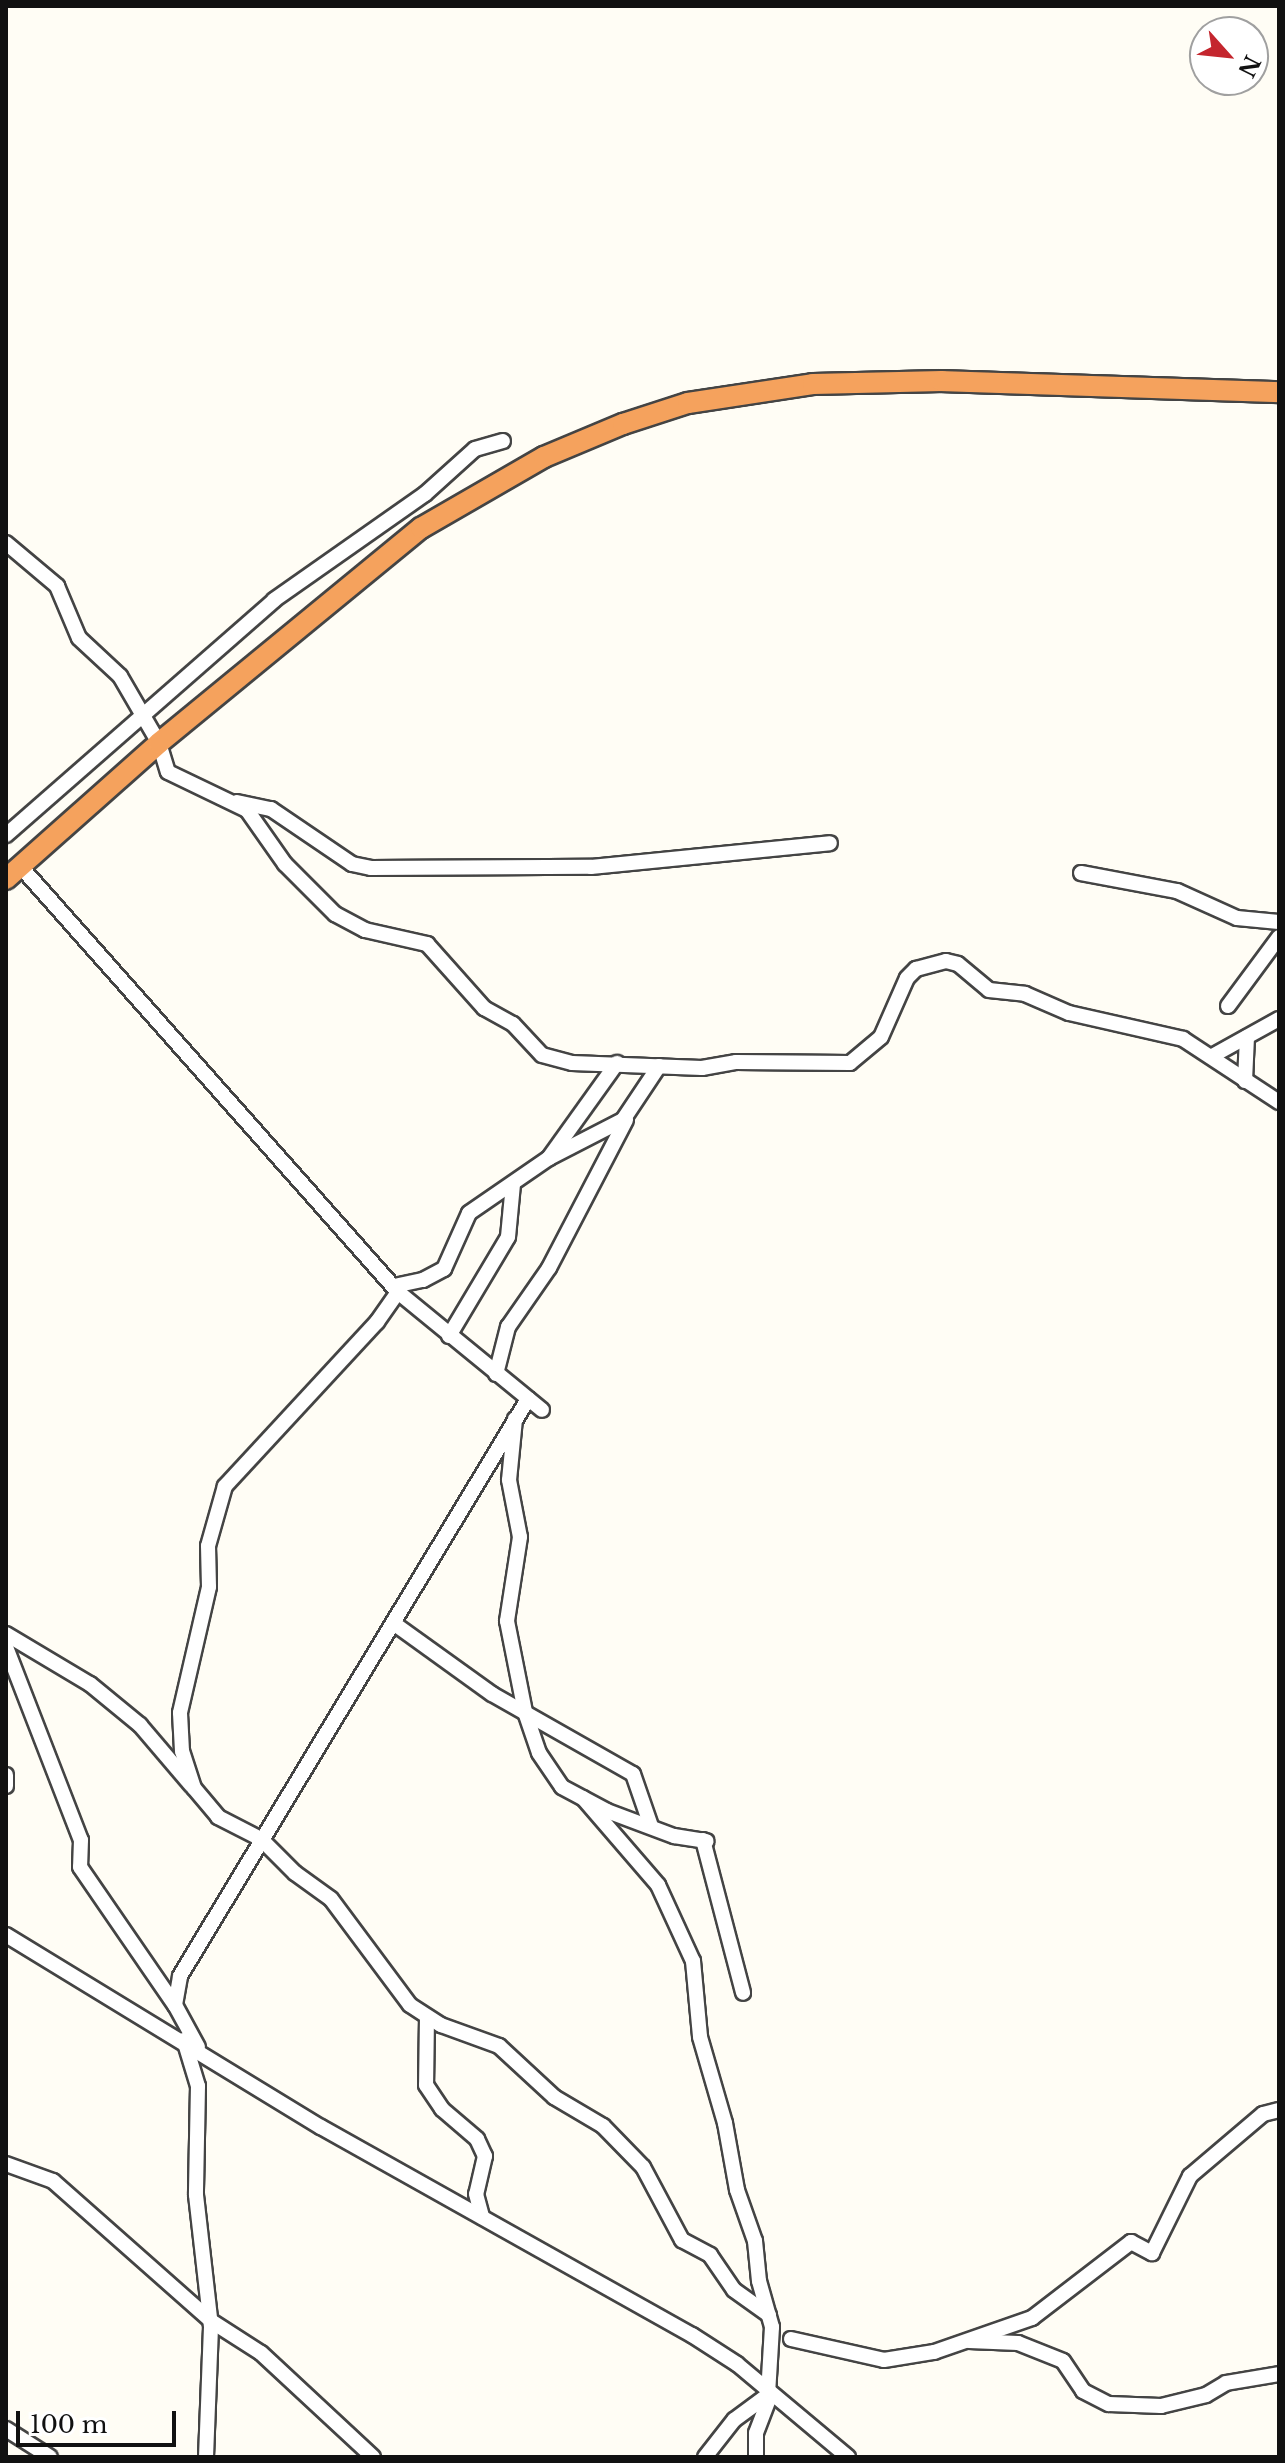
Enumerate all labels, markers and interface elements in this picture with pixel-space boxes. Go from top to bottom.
north arrow [1189,16,1269,96]
text: N [1232,51,1266,82]
scale bar [20,2395,180,2445]
text: 100 m [30,2410,108,2439]

